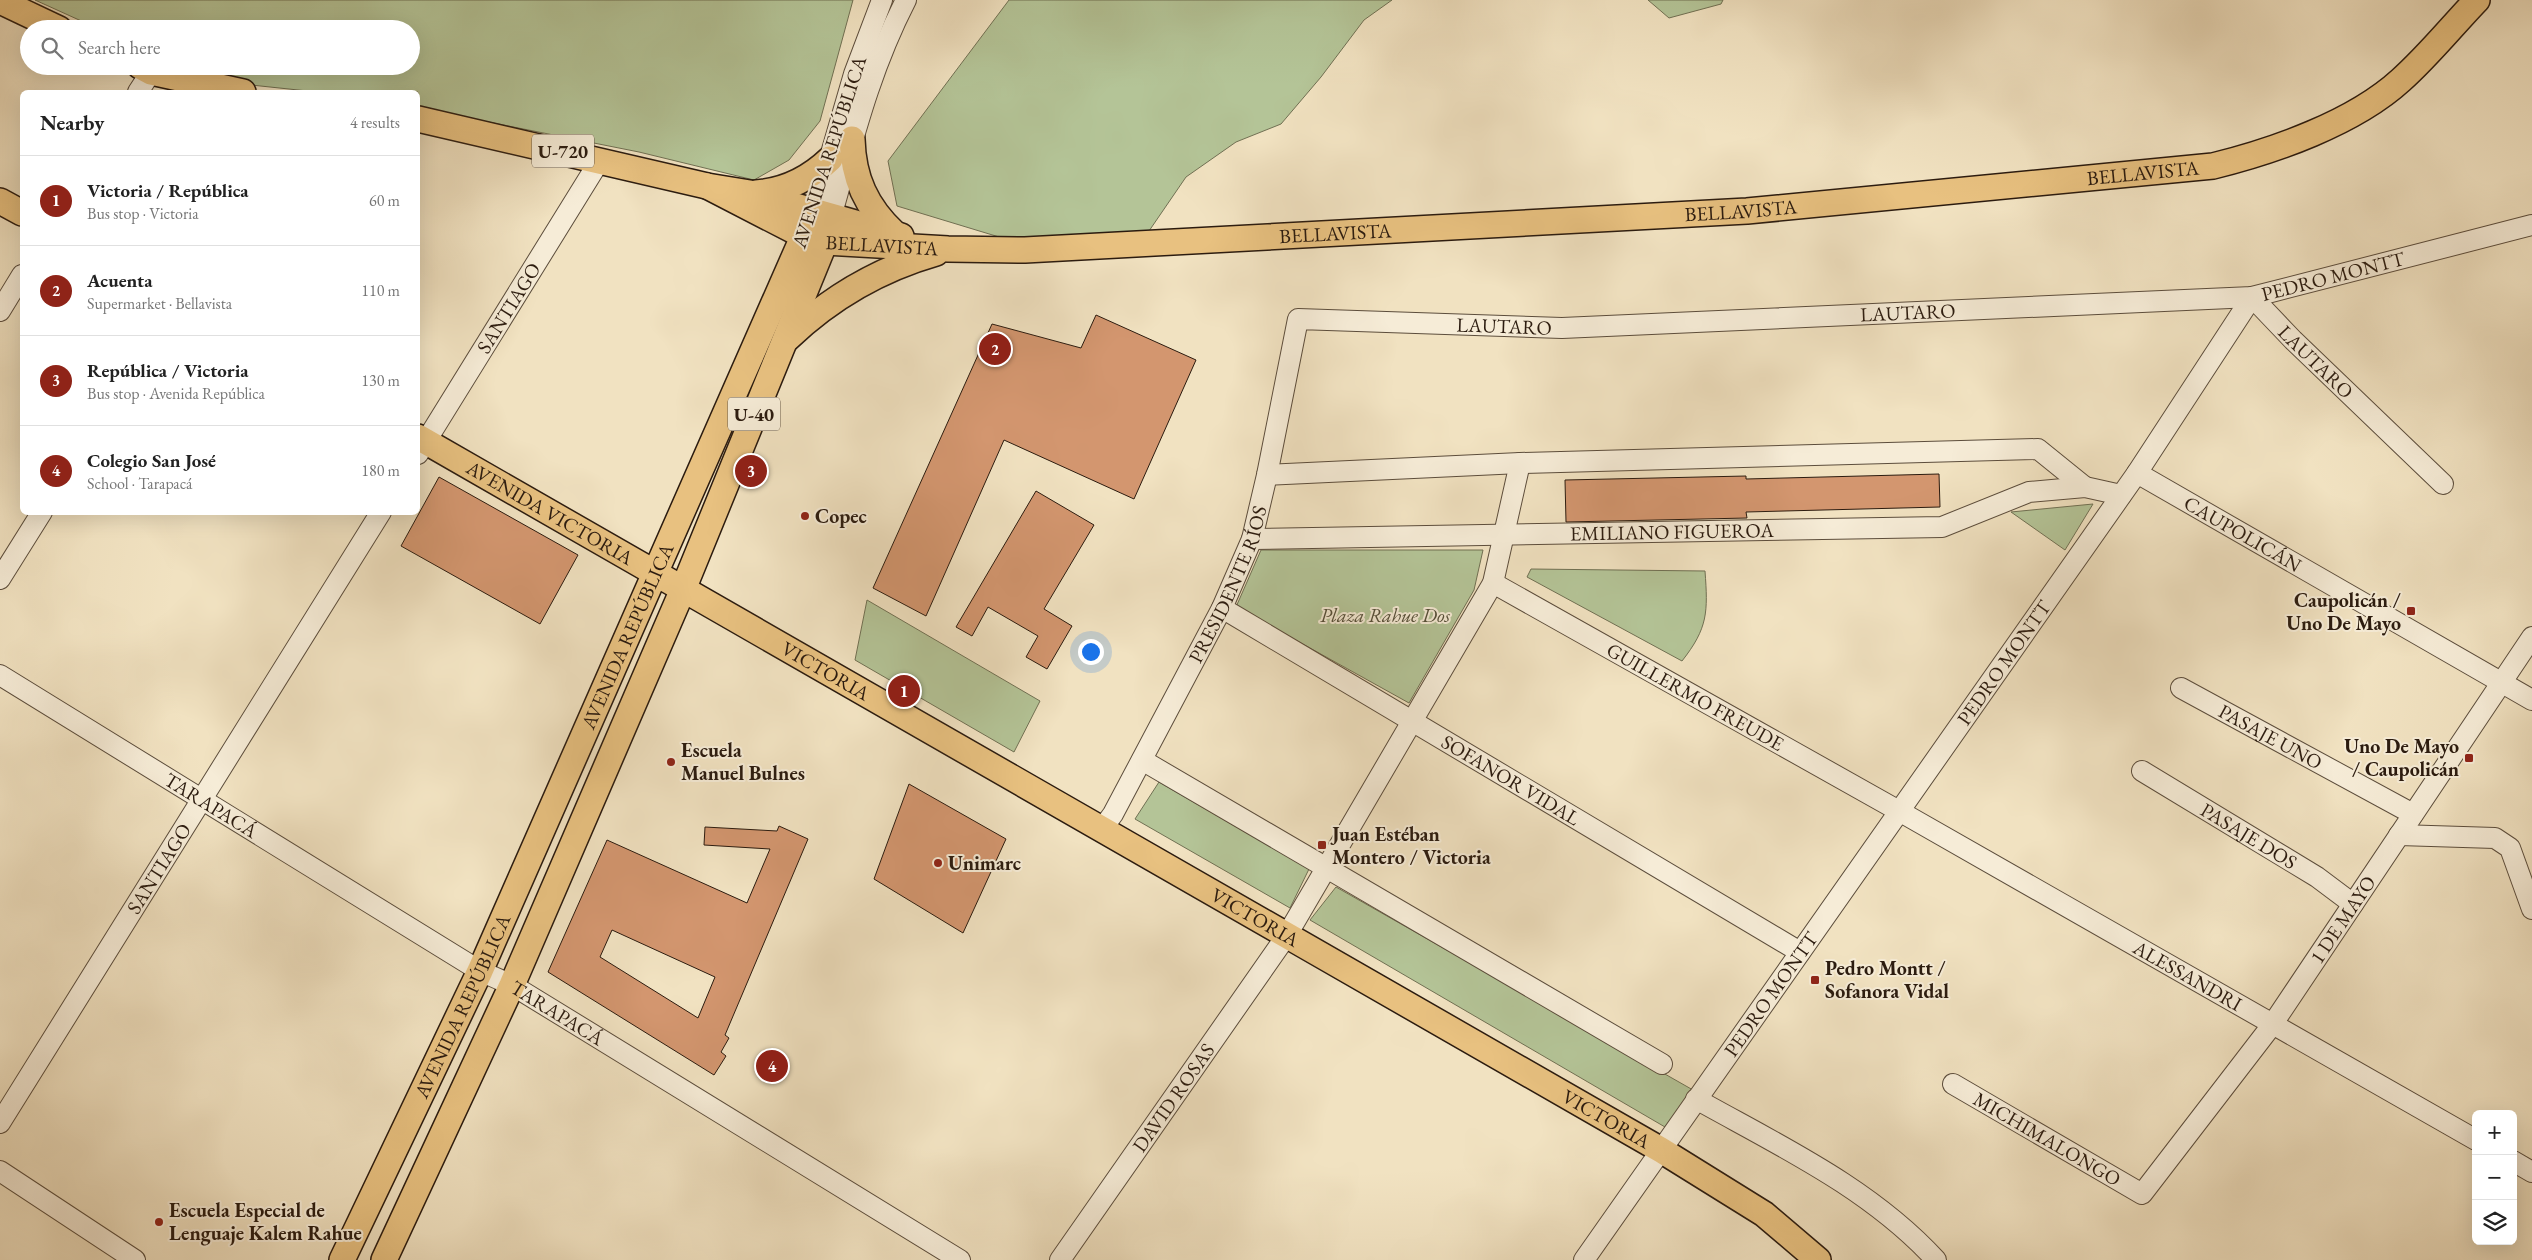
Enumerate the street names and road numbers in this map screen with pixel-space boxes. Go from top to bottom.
street label: AVENIDA REPÚBLICA [785,53,872,252]
road number: U-720 [532,134,594,168]
street label: BELLAVISTA [2086,154,2200,191]
street label: BELLAVISTA [1684,193,1798,227]
street label: BELLAVISTA [1278,217,1392,249]
street label: BELLAVISTA [825,229,939,261]
street label: PEDRO MONTT [2258,245,2408,307]
street label: SANTIAGO [471,257,547,358]
street label: LAUTARO [1860,297,1956,328]
street label: LAUTARO [1456,311,1552,341]
street label: LAUTARO [2272,319,2359,404]
road number: U-40 [728,398,780,430]
street label: AVENIDA VICTORIA [461,454,638,571]
street label: CAUPOLICÁN [2179,490,2306,578]
street label: PRESIDENTE RÍOS [1182,503,1272,667]
street label: EMILIANO FIGUEROA [1570,517,1774,546]
street label: AVENIDA REPÚBLICA [575,539,680,734]
street label: PEDRO MONTT [1951,595,2057,730]
street label: VICTORIA [777,635,875,707]
street label: GUILLERMO FREUDE [1602,636,1789,757]
street label: PASAJE UNO [2214,698,2327,775]
street label: SOFANOR VIDAL [1437,729,1585,831]
street label: TARAPACÁ [160,767,263,844]
street label: PASAJE DOS [2196,797,2302,875]
street label: SANTIAGO [121,818,197,919]
street label: 1 DE MAYO [2304,870,2382,969]
street label: VICTORIA [1206,882,1304,953]
street label: AVENIDA REPÚBLICA [408,910,517,1103]
street label: PEDRO MONTT [1718,926,1824,1062]
street label: ALESSANDRI [2128,934,2247,1017]
street label: TARAPACÁ [506,974,609,1051]
street label: DAVID ROSAS [1126,1038,1220,1157]
street label: VICTORIA [1558,1083,1655,1154]
street label: MICHIMALONGO [1969,1086,2126,1192]

